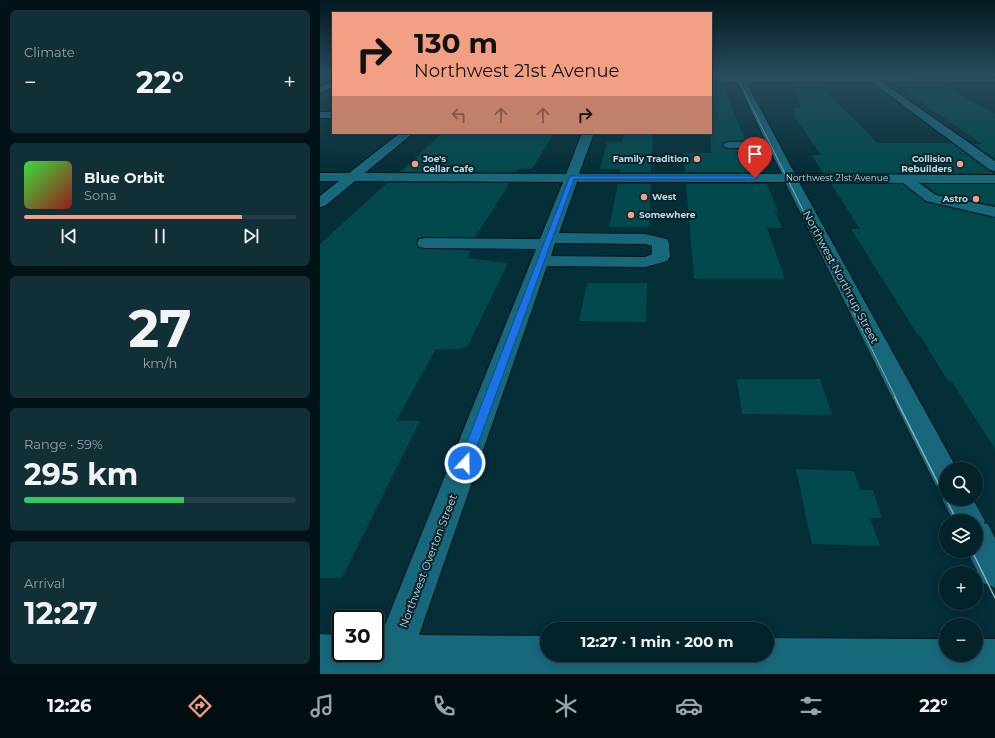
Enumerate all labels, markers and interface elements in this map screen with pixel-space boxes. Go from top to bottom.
text: 130 m [414,26,498,60]
icon: right [348,28,400,80]
text: Climate [24,44,75,60]
text: Northwest 21st Avenue [414,60,619,82]
text: 22° [136,64,184,101]
text: − [24,69,37,96]
text: + [283,69,296,96]
icon: left [448,104,470,126]
icon: ahead [490,104,512,126]
icon: ahead [532,104,554,126]
icon: right [574,104,596,126]
pin [738,137,772,178]
icon: arrive [744,143,766,165]
place label: Joe's Cellar Cafe [422,153,474,174]
place label: Family Tradition [613,153,689,164]
place label: Collision Rebuilders [901,153,952,174]
marker: Family Tradition [692,154,702,164]
marker: Joe's Cellar Cafe [410,159,420,169]
marker: Collision Rebuilders [955,159,965,169]
text: Blue Orbit [84,168,164,187]
street label: Northwest 21st Avenue [786,172,889,183]
text: Sona [84,187,117,203]
place label: West [652,191,676,202]
marker: West [639,192,649,202]
place label: Astro [942,193,968,204]
marker: Astro [971,194,981,204]
street label: Northwest Northrup Street [800,208,882,346]
place label: Somewhere [639,209,696,220]
marker: Somewhere [626,210,636,220]
icon: previous [58,225,80,247]
icon: pause [149,225,171,247]
icon: next [240,225,262,247]
text: 27 [129,297,191,360]
text: km/h [143,355,177,371]
text: Range · 59% [24,436,103,452]
position arrow [444,442,486,484]
text: 295 km [24,456,138,493]
map controls [939,462,983,662]
button: search [939,462,983,506]
street label: Northwest Overton Street [396,492,460,630]
button: layers [939,514,983,558]
button: + [939,566,983,610]
text: Arrival [24,575,65,591]
text: 12:27 [24,595,98,632]
speed limit sign: 30 [332,610,384,662]
button: − [939,618,983,662]
text: 12:27 · 1 min · 200 m [581,632,733,651]
icon: directions [186,692,214,720]
icon: music [308,692,336,720]
icon: phone [430,692,458,720]
icon: climate [552,692,580,720]
icon: car [675,692,703,720]
icon: filters [797,692,825,720]
text: 12:26 [47,695,92,717]
text: 22° [919,695,948,717]

